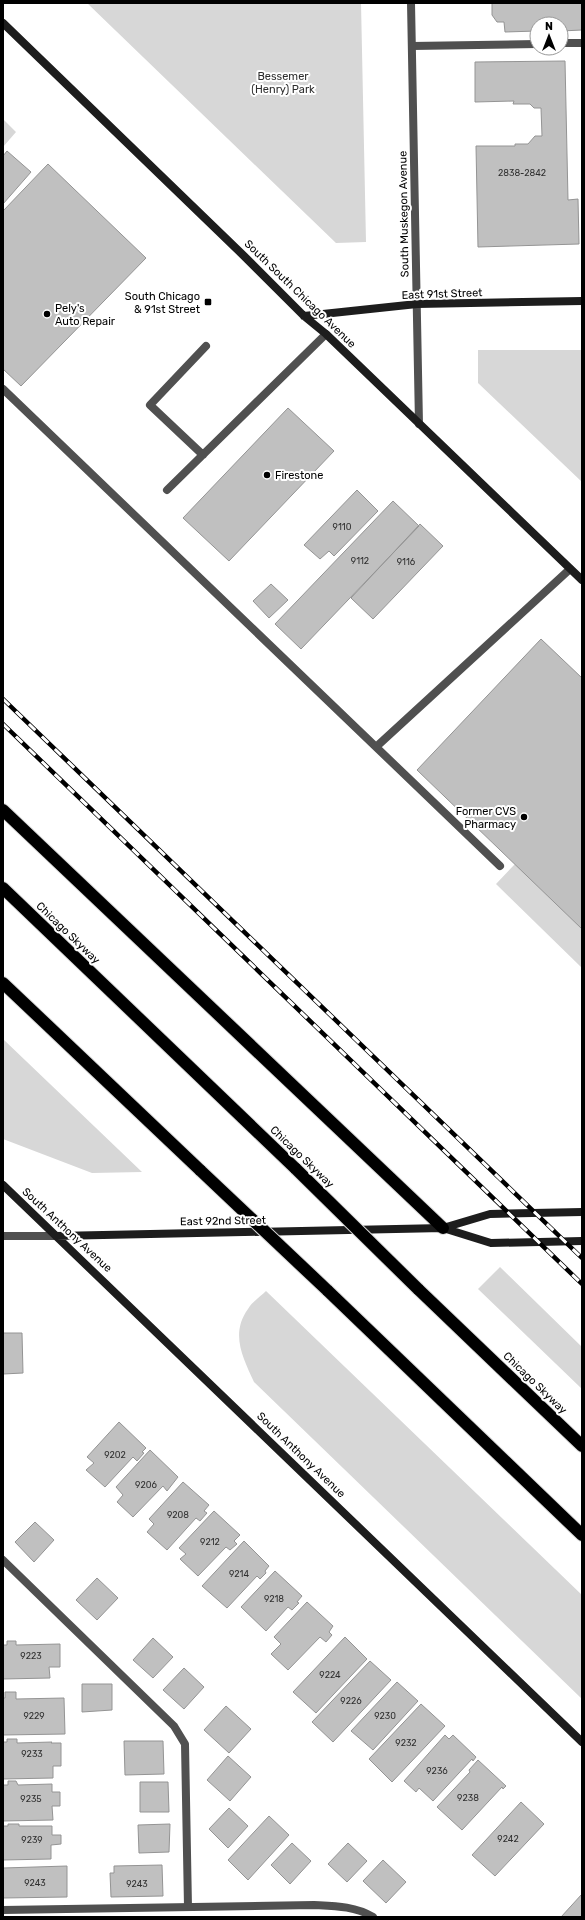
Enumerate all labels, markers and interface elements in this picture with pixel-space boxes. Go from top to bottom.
north arrow [529,16,569,56]
text: N [545,20,553,33]
park label: Bessemer (Henry) Park [251,70,315,96]
street label: South Muskegon Avenue [396,151,412,277]
house number: 2838-2842 [498,168,546,178]
street label: South South Chicago Avenue [242,237,358,351]
street label: East 91st Street [401,286,483,302]
place label: South Chicago & 91st Street [125,290,201,316]
marker: South Chicago & 91st Street [203,297,213,307]
place label: Pely's Auto Repair [55,302,116,328]
marker: Pely's Auto Repair [42,309,52,319]
place label: Firestone [275,469,323,482]
marker: Firestone [262,470,272,480]
house number: 9110 [333,522,352,532]
house number: 9112 [351,556,369,566]
house number: 9116 [397,557,416,567]
place label: Former CVS Pharmacy [456,805,516,831]
marker: Former CVS Pharmacy [519,812,529,822]
street label: Chicago Skyway [33,899,103,967]
street label: Chicago Skyway [267,1123,337,1191]
street label: South Anthony Avenue [20,1185,114,1275]
street label: East 92nd Street [180,1214,267,1228]
street label: Chicago Skyway [500,1349,570,1417]
street label: South Anthony Avenue [254,1409,348,1501]
house number: 9202 [104,1450,126,1460]
house number: 9206 [135,1480,157,1490]
house number: 9208 [167,1510,189,1520]
house number: 9212 [200,1537,220,1547]
house number: 9214 [229,1569,249,1579]
house number: 9218 [264,1594,284,1604]
house number: 9223 [20,1651,42,1661]
house number: 9224 [319,1670,341,1680]
house number: 9226 [340,1696,362,1706]
house number: 9229 [23,1711,45,1721]
house number: 9230 [374,1711,396,1721]
house number: 9232 [395,1738,417,1748]
house number: 9233 [21,1749,43,1759]
house number: 9236 [426,1766,448,1776]
house number: 9238 [457,1793,479,1803]
house number: 9235 [20,1794,42,1804]
house number: 9242 [497,1834,519,1844]
house number: 9239 [21,1835,43,1845]
house number: 9243 [24,1878,46,1888]
house number: 9243 [126,1879,148,1889]

